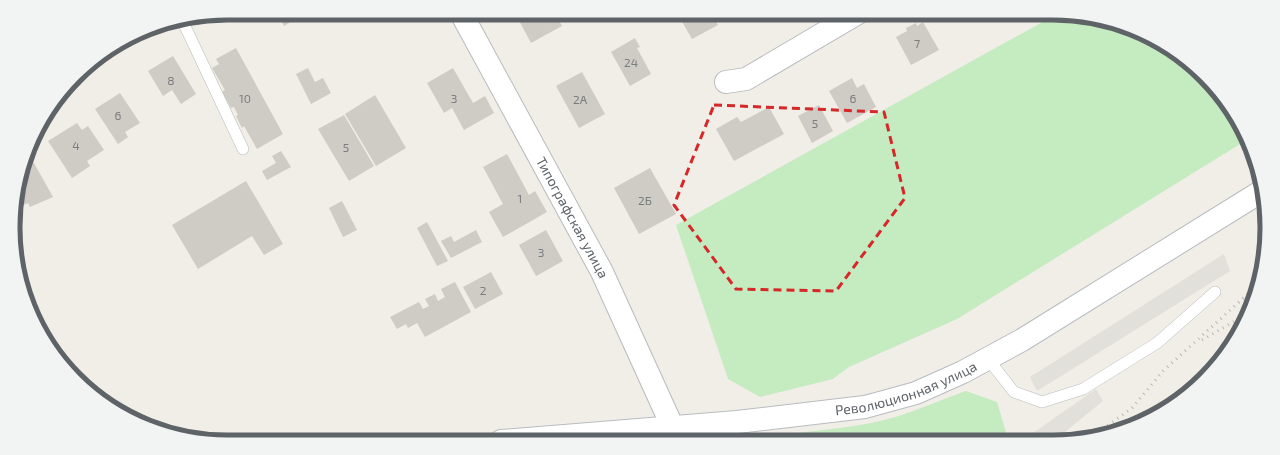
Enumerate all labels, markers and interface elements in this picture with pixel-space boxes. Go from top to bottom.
house number: 7 [914,36,920,50]
house number: 24 [624,55,638,69]
house number: 8 [167,73,175,87]
house number: 10 [239,91,251,105]
house number: 3 [451,91,457,105]
house number: 6 [850,91,857,105]
house number: 2А [573,92,588,106]
house number: 6 [115,108,122,122]
house number: 5 [812,116,818,130]
house number: 4 [72,138,80,152]
house number: 5 [343,140,349,154]
street label: Типографская улица [533,154,613,281]
house number: 1 [518,191,522,205]
house number: 2Б [638,193,652,207]
house number: 3 [538,245,544,259]
house number: 2 [480,283,487,297]
street label: Революционная улица [834,357,980,418]

